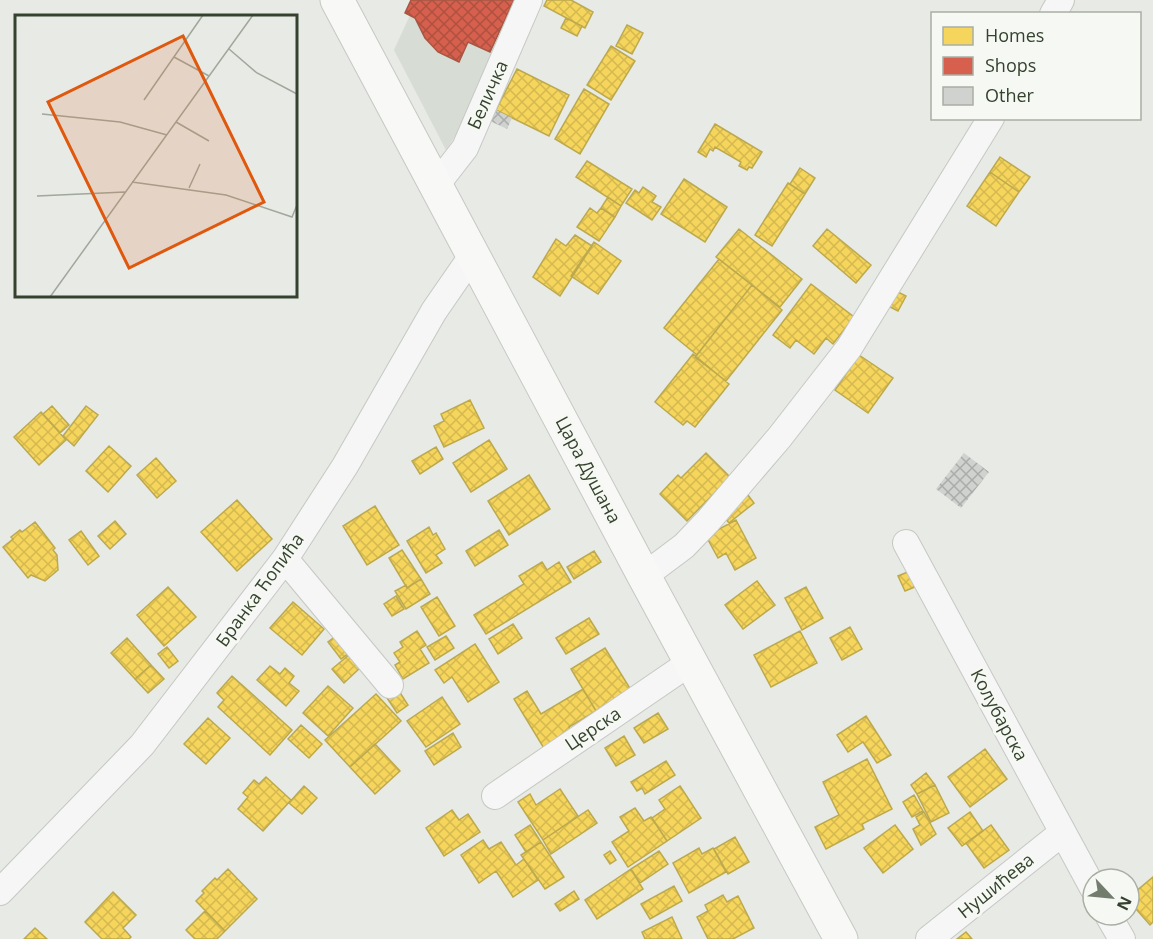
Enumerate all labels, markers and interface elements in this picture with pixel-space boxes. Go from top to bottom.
legend [931,12,1141,120]
inset map [15,15,297,297]
text: Homes [985,23,1044,47]
text: Shops [985,53,1036,77]
street label: Беличка [461,56,513,133]
text: Other [985,83,1035,107]
street label: Цара Душана [551,412,627,527]
street label: Бранка Ћопића [210,528,309,651]
street label: Колубарска [966,664,1034,765]
street label: Церска [560,701,625,756]
street label: Нушићева [952,847,1038,923]
north arrow [1081,867,1141,927]
text: N [1112,893,1137,914]

